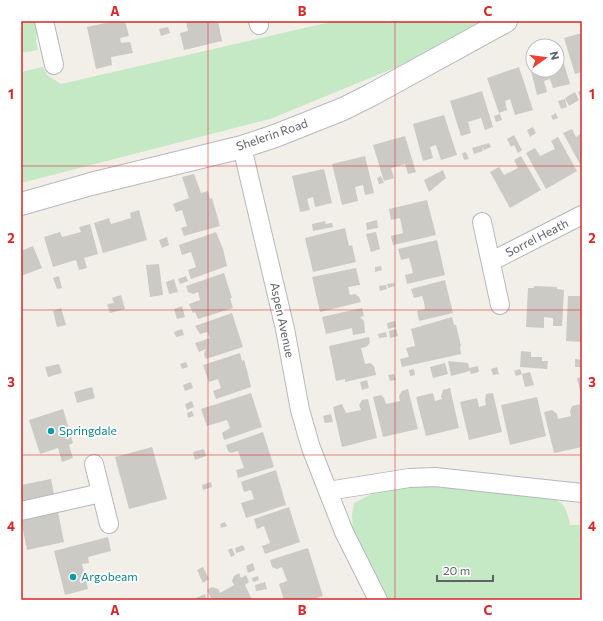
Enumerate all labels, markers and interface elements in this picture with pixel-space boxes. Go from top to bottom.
text: A [110,3,120,19]
text: B [298,3,307,19]
text: C [484,3,493,19]
north arrow [525,38,565,78]
text: N [548,50,562,61]
text: 1 [8,86,14,102]
text: 1 [589,86,595,102]
street label: Shelerin Road [234,115,309,153]
street label: Sorrel Heath [503,215,570,259]
text: 2 [7,230,15,246]
text: 2 [588,230,596,246]
street label: Aspen Avenue [268,281,298,359]
text: 3 [7,374,15,390]
text: 3 [588,374,596,390]
place label: Springdale [59,423,117,437]
marker: Springdale [46,426,56,436]
text: 4 [7,518,15,534]
text: 4 [588,518,596,534]
scale bar [437,557,493,583]
text: 20 m [443,563,470,577]
place label: Argobeam [81,569,138,583]
marker: Argobeam [68,572,78,582]
text: A [110,602,120,618]
text: B [298,602,307,618]
text: C [484,602,493,618]

